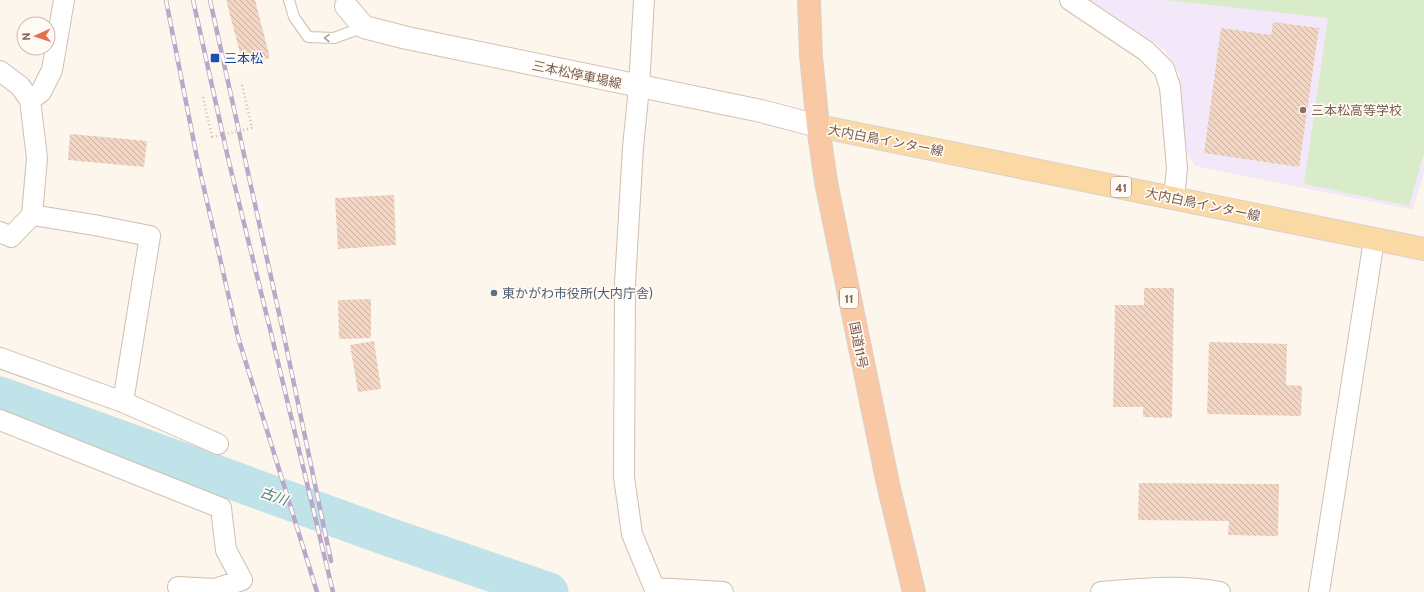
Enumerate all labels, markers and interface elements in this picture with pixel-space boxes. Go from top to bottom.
north arrow [16,16,56,56]
text: N [19,32,33,41]
one-way arrow [324,34,330,42]
place label: 三本松 [224,50,263,66]
marker: 三本松 [209,52,221,64]
street label: 三本松停車場線 [531,57,623,91]
place label: 三本松高等学校 [1311,102,1402,118]
marker: 三本松高等学校 [1298,105,1308,115]
street label: 大内白鳥インター線 [827,121,945,159]
road number: 41 [1111,177,1131,197]
street label: 大内白鳥インター線 [1144,184,1262,224]
place label: 東かがわ市役所(大内庁舎) [502,285,653,301]
marker: 東かがわ市役所(大内庁舎) [489,288,499,298]
road number: 11 [840,288,858,308]
street label: 国道11号 [847,320,871,370]
water label: 古川 [258,483,292,510]

